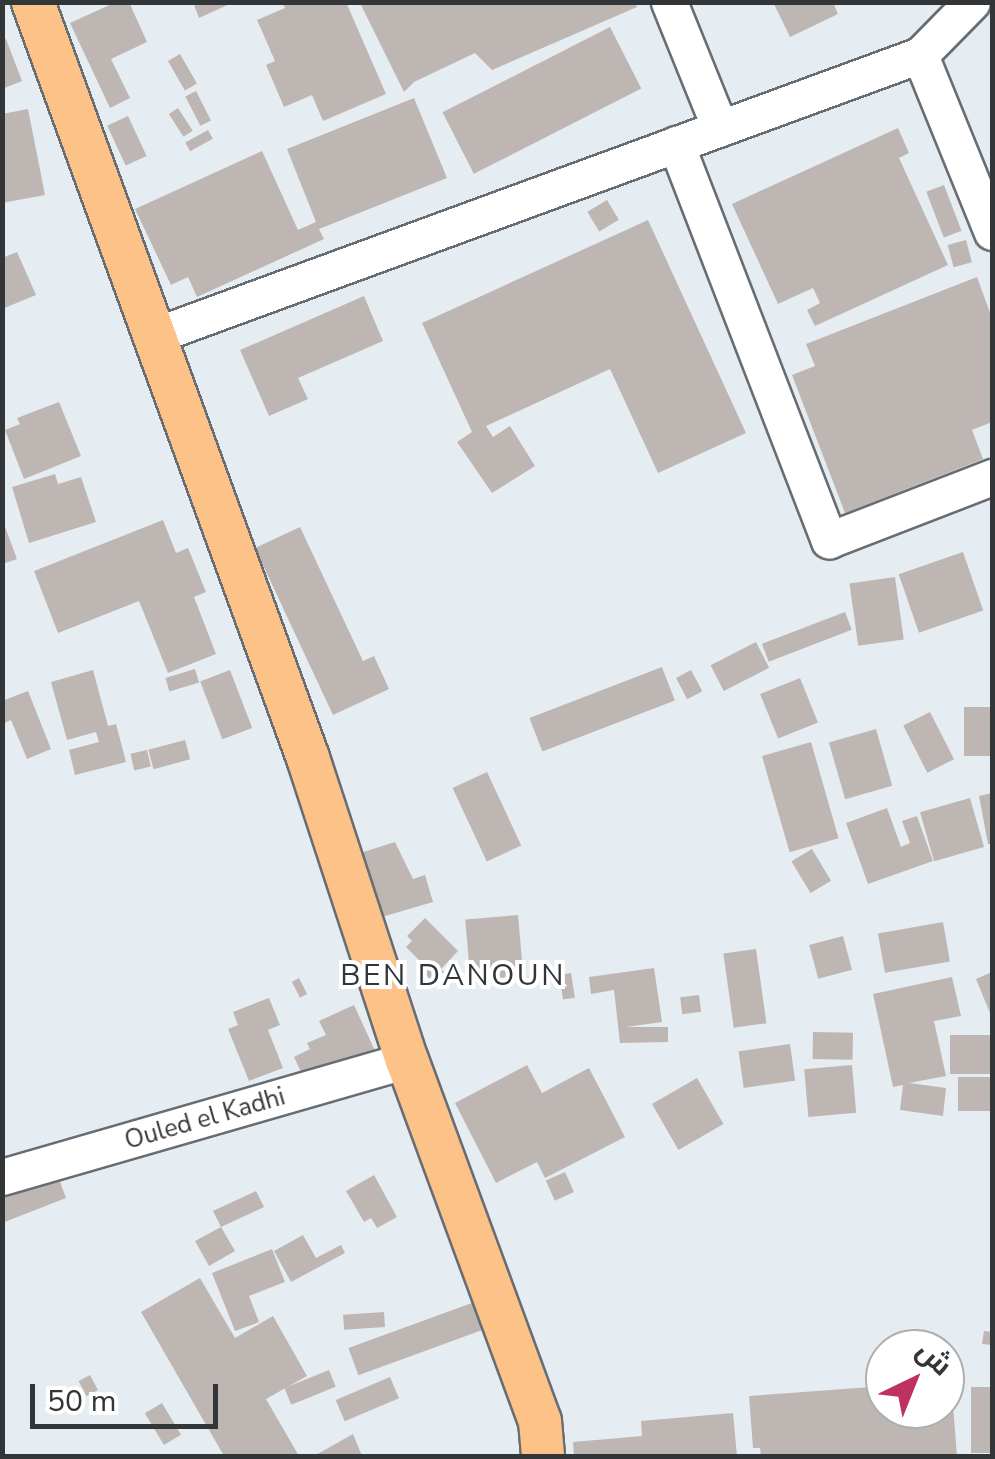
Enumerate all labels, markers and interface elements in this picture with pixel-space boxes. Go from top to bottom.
district label: BEN DANOUN [340,958,566,994]
street label: Ouled el Kadhi [121,1082,289,1156]
north arrow [865,1329,965,1429]
text: ش [908,1332,960,1385]
scale bar [35,1364,222,1426]
text: 50 m [47,1381,116,1422]

